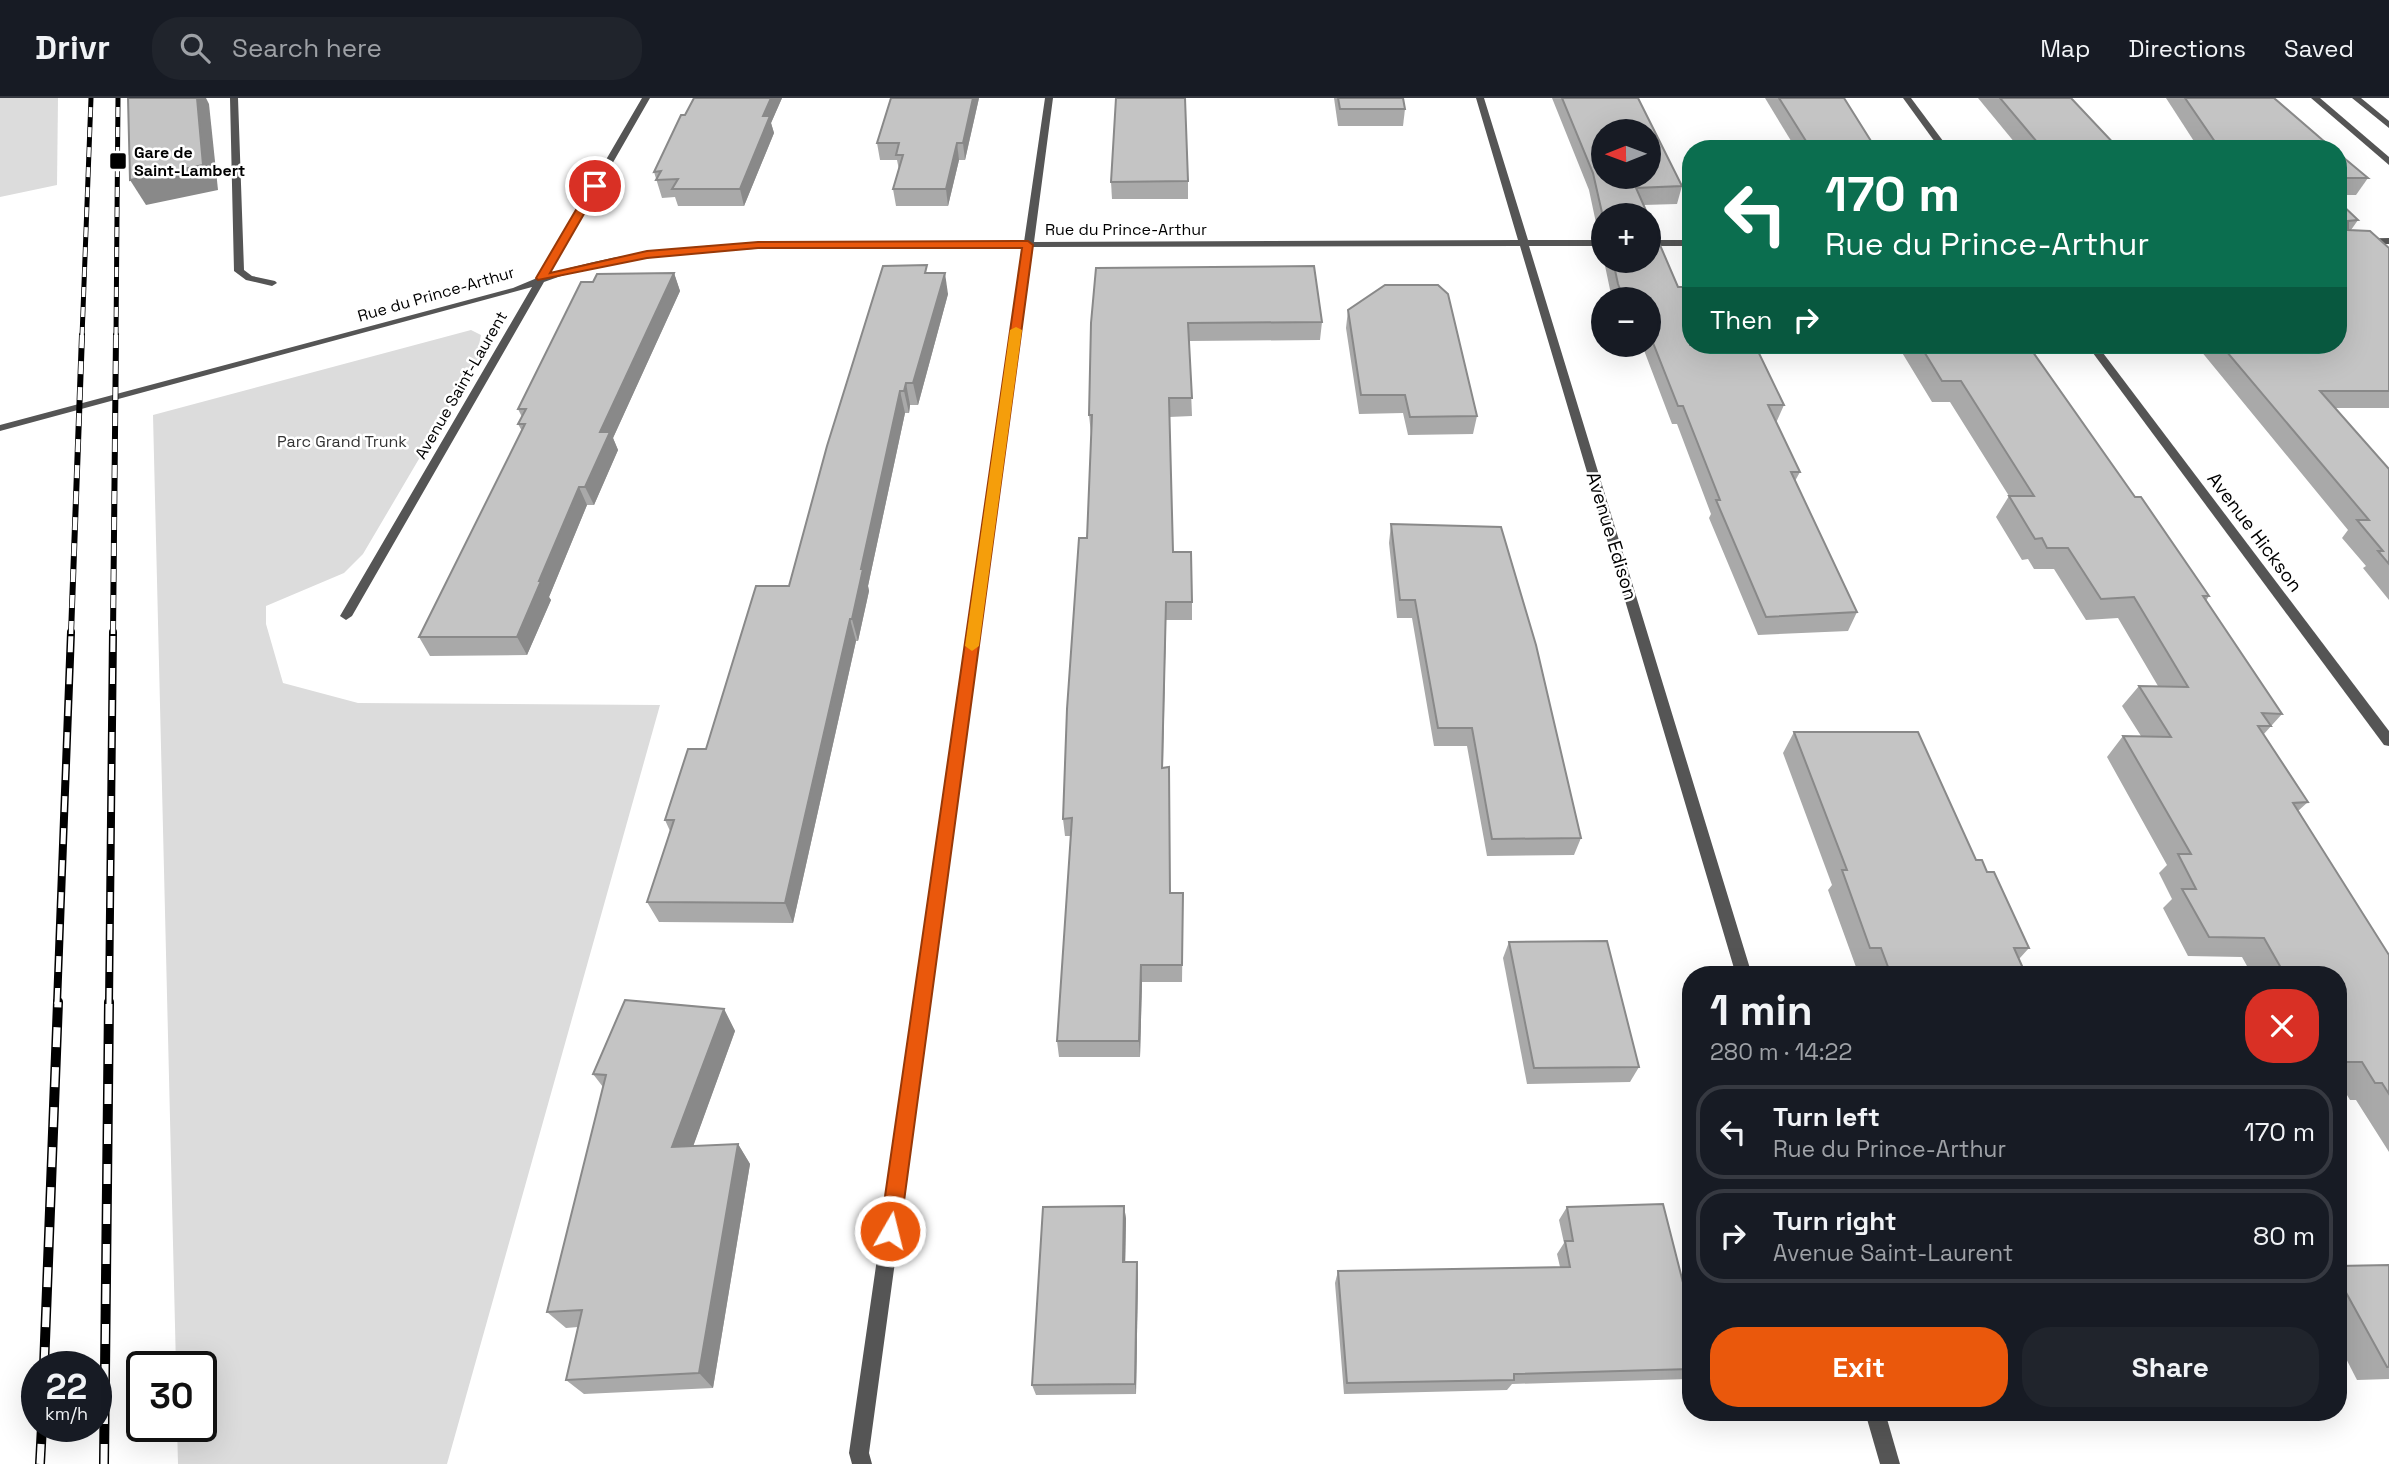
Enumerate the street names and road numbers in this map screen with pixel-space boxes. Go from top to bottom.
street label: Rue du Prince-Arthur [1045,219,1207,240]
street label: Rue du Prince-Arthur [355,262,517,326]
street label: Avenue Saint-Laurent [410,307,512,463]
street label: Avenue Hickson [2202,467,2308,597]
street label: Avenue Edison [1581,469,1643,603]

